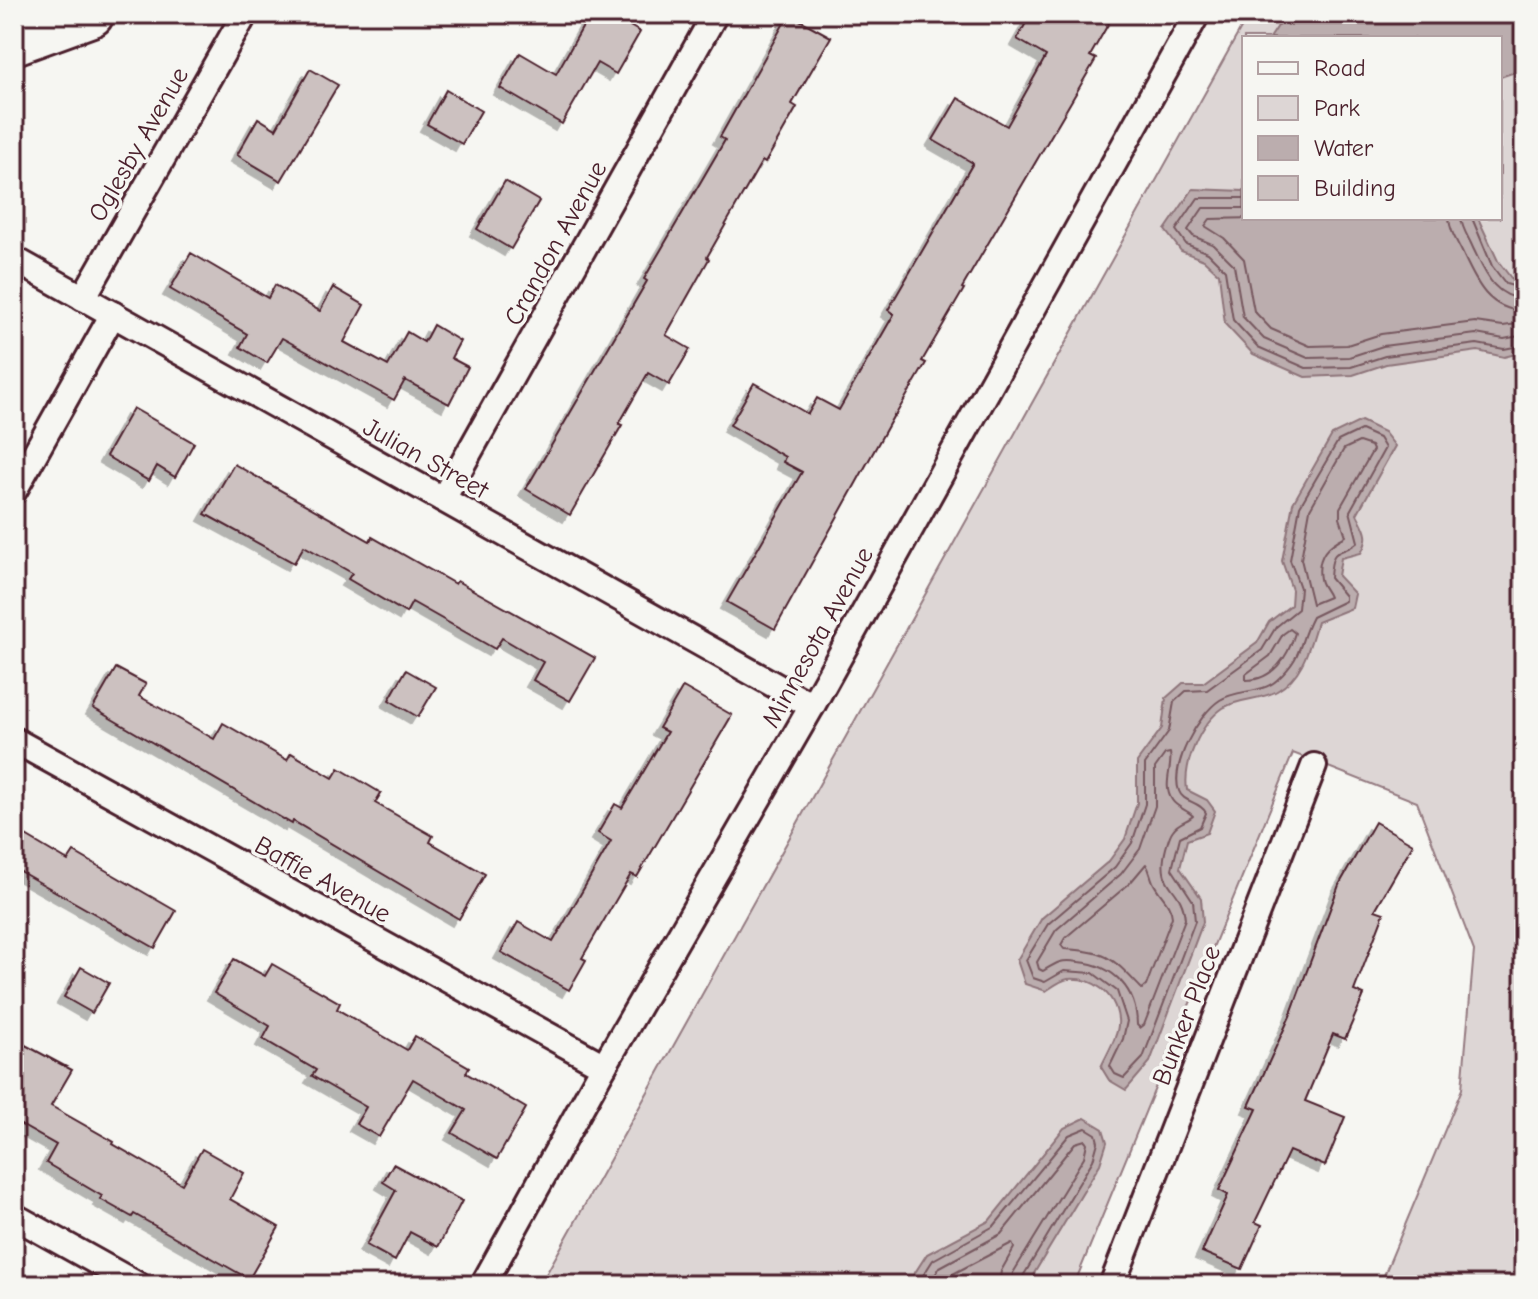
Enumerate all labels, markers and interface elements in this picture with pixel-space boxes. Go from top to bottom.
legend [1242,36,1502,220]
text: Road [1314,54,1366,82]
street label: Oglesby Avenue [83,62,195,227]
text: Park [1314,94,1360,122]
text: Water [1314,134,1374,162]
street label: Crandon Avenue [498,156,613,331]
text: Building [1314,174,1396,202]
street label: Julian Street [358,412,495,506]
street label: Minnesota Avenue [756,542,880,733]
street label: Baffie Avenue [249,830,396,930]
street label: Bunker Place [1147,941,1227,1089]

